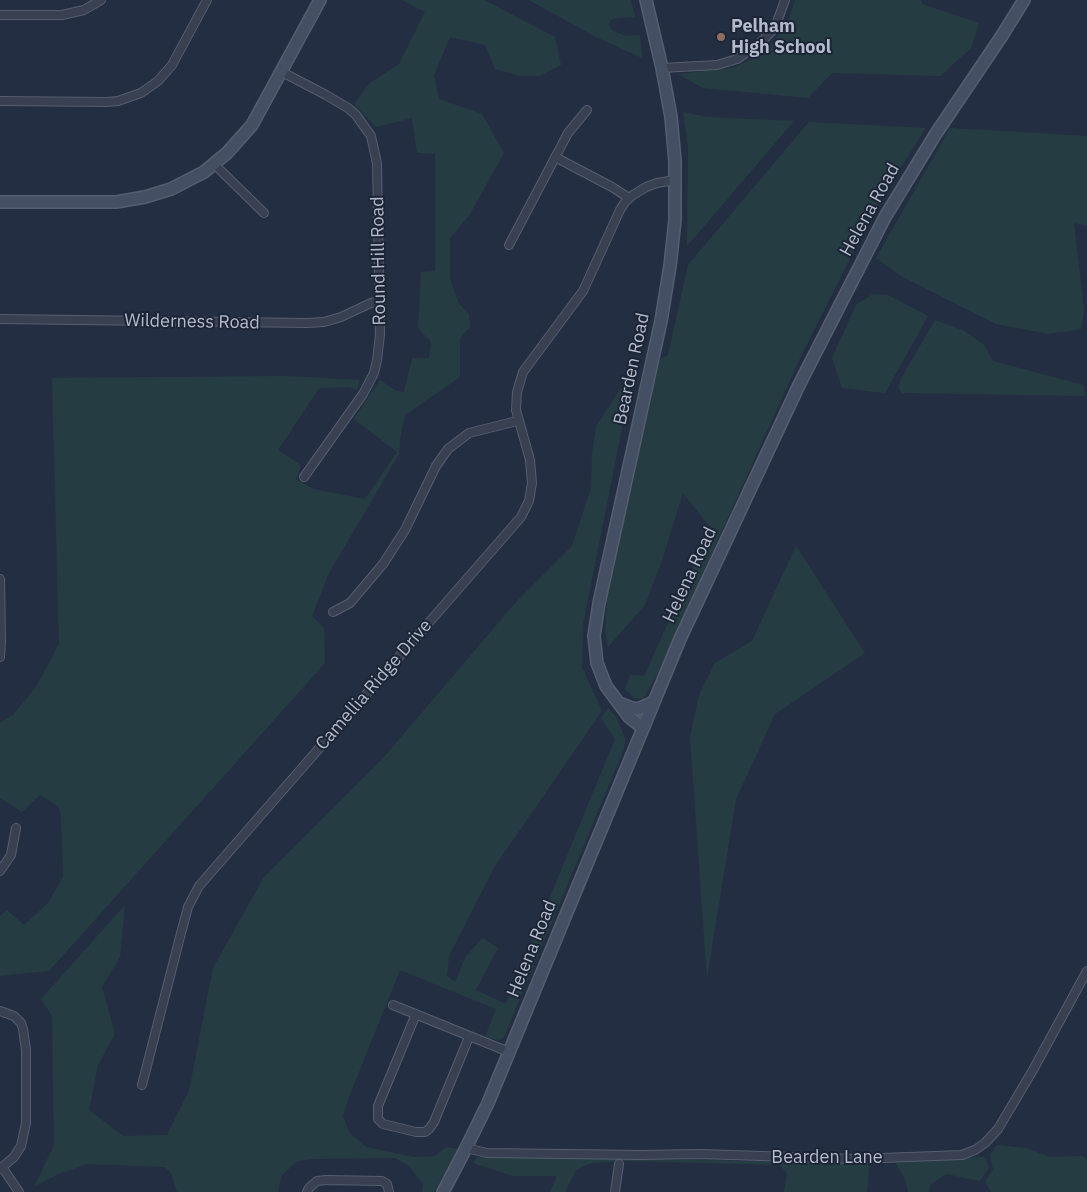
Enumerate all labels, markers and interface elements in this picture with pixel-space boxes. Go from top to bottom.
place label: Pelham High School [731,16,831,58]
marker: Pelham High School [715,31,727,43]
street label: Helena Road [836,160,904,260]
street label: Round Hill Road [367,196,391,326]
street label: Wilderness Road [124,310,260,334]
street label: Bearden Road [610,311,654,427]
street label: Helena Road [658,524,722,626]
street label: Camellia Ridge Drive [311,615,437,755]
street label: Helena Road [503,897,561,1001]
street label: Bearden Lane [771,1147,883,1169]

